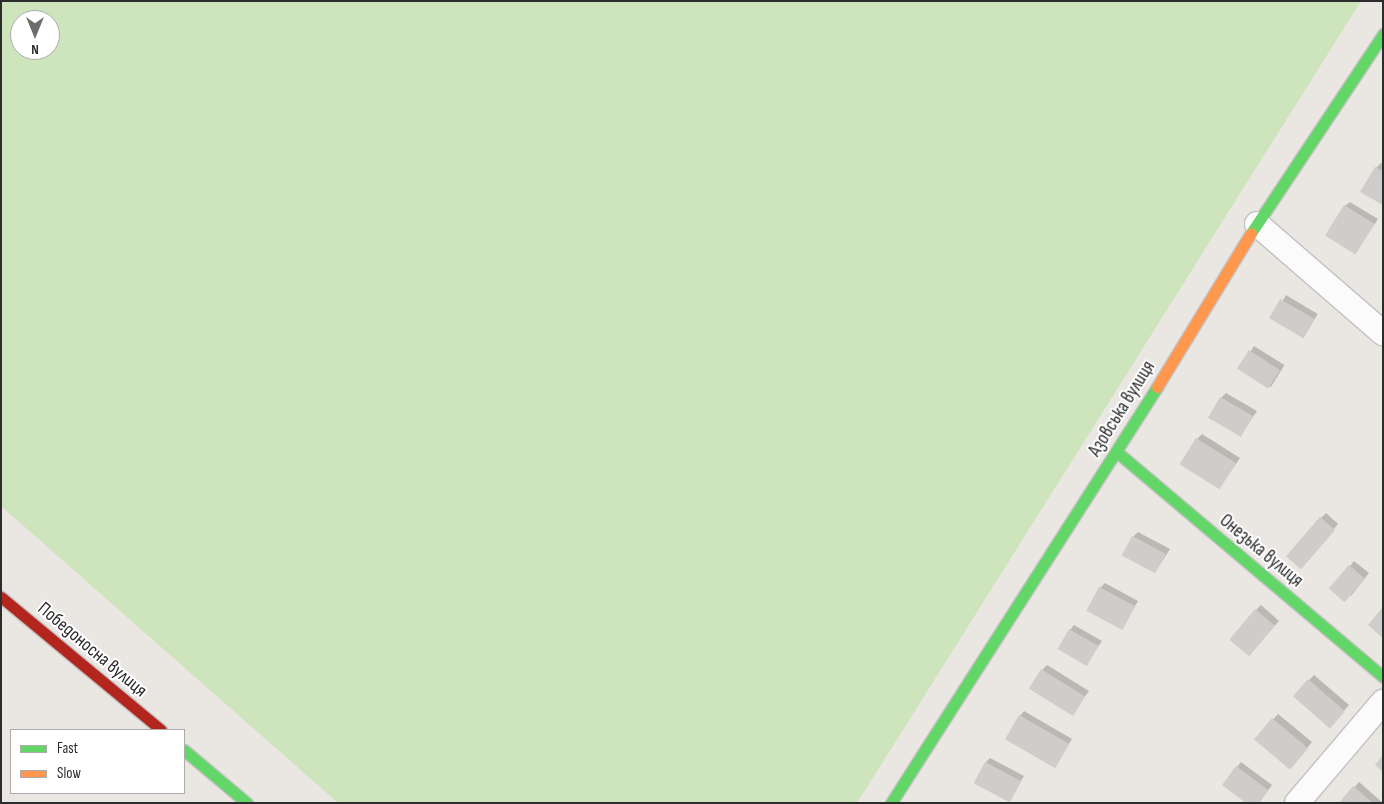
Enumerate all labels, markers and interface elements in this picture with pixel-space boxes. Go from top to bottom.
north arrow [10,10,60,60]
text: N [31,41,39,58]
street label: Азовська вулиця [1084,357,1160,461]
street label: Онезька вулиця [1215,510,1307,592]
street label: Победоносна вулиця [33,598,151,702]
legend [10,729,185,794]
text: Fast [57,739,78,758]
text: Slow [57,764,81,783]

